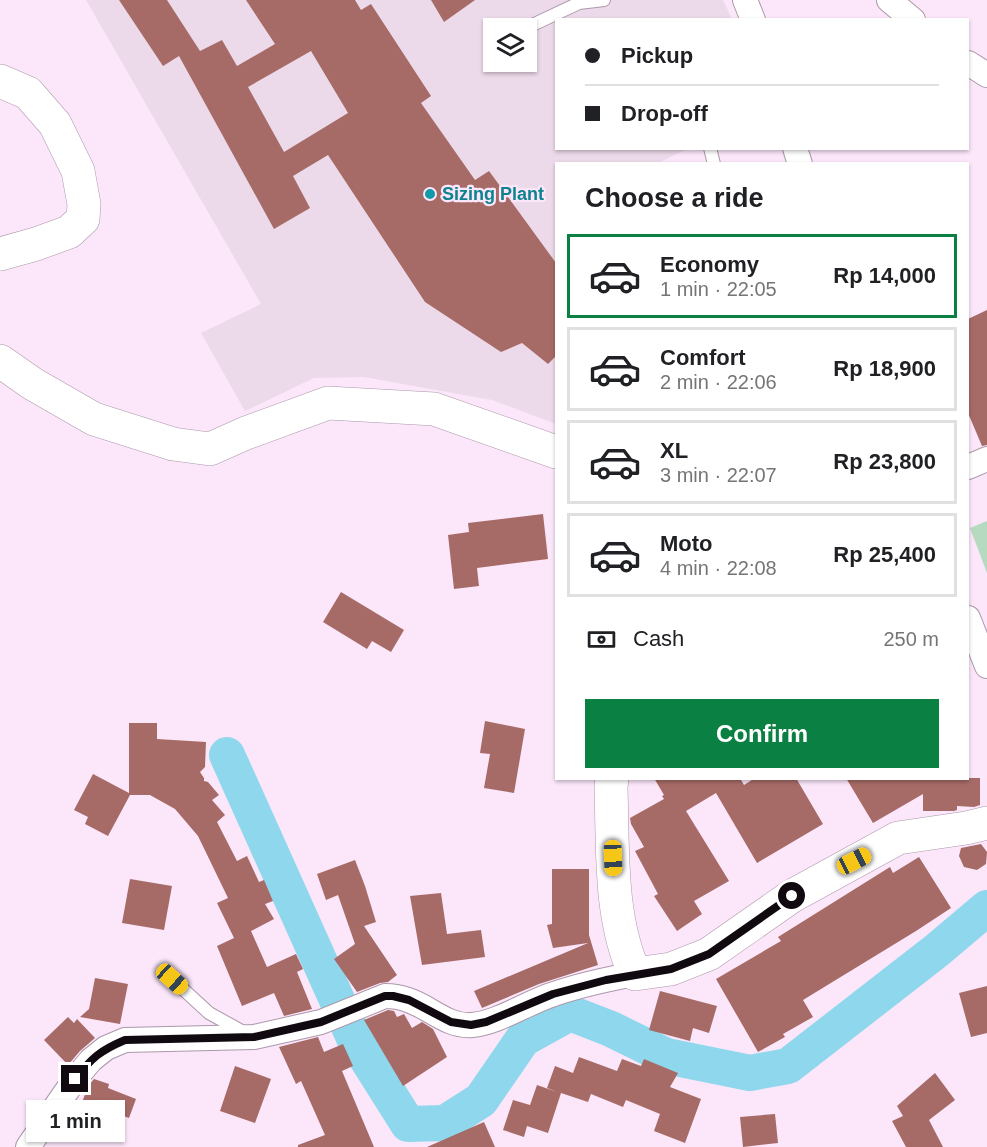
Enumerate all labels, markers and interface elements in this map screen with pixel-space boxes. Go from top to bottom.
map controls [483,18,537,72]
button: layers [483,18,537,72]
text: Pickup [621,43,693,68]
text: Drop-off [621,101,708,126]
text: Choose a ride [585,183,764,213]
place label: Sizing Plant [442,184,544,204]
marker: Sizing Plant [423,187,437,201]
icon: car [588,249,642,303]
text: Economy [660,252,759,277]
text: Rp 14,000 [833,263,936,288]
text: 1 min · 22:05 [660,278,777,300]
icon: car [588,342,642,396]
text: Comfort [660,345,746,370]
text: Rp 18,900 [833,356,936,381]
text: 2 min · 22:06 [660,371,777,393]
icon: car [588,435,642,489]
text: XL [660,438,688,463]
text: Rp 23,800 [833,449,936,474]
text: 3 min · 22:07 [660,464,777,486]
icon: car [588,528,642,582]
text: Moto [660,531,713,556]
text: Rp 25,400 [833,542,936,567]
text: 4 min · 22:08 [660,557,777,579]
icon: cash [585,623,618,656]
text: Cash [633,626,684,651]
text: 250 m [883,628,939,650]
button: Confirm [585,699,939,768]
car [603,840,623,876]
car [834,845,874,877]
route start [778,882,805,909]
car [153,960,191,998]
route end [61,1065,88,1092]
callout: 1 min [26,1100,124,1142]
text: 1 min [49,1110,102,1132]

